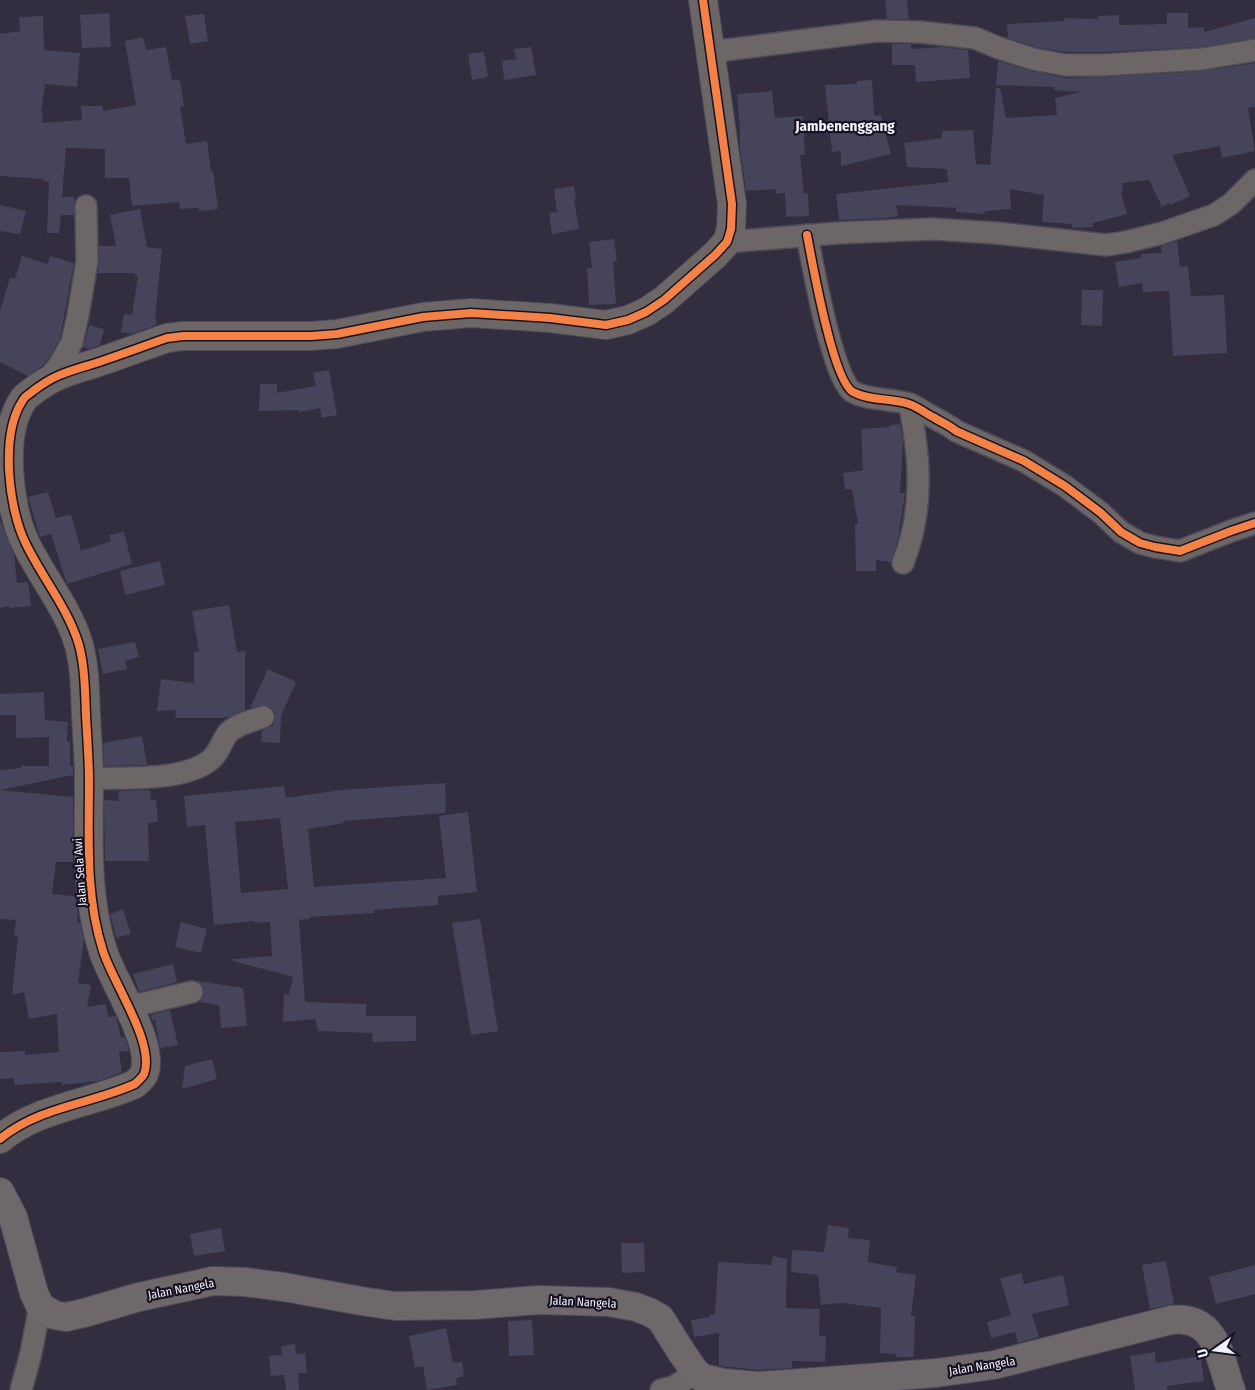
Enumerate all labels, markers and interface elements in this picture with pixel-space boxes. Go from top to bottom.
district label: Jambenenggang [794,117,895,135]
street label: Jalan Sela Awi [71,838,89,906]
street label: Jalan Nangela [147,1276,215,1302]
street label: Jalan Nangela [549,1293,617,1311]
north arrow [1190,1325,1240,1375]
text: U [1194,1347,1212,1359]
street label: Jalan Nangela [948,1354,1016,1378]

